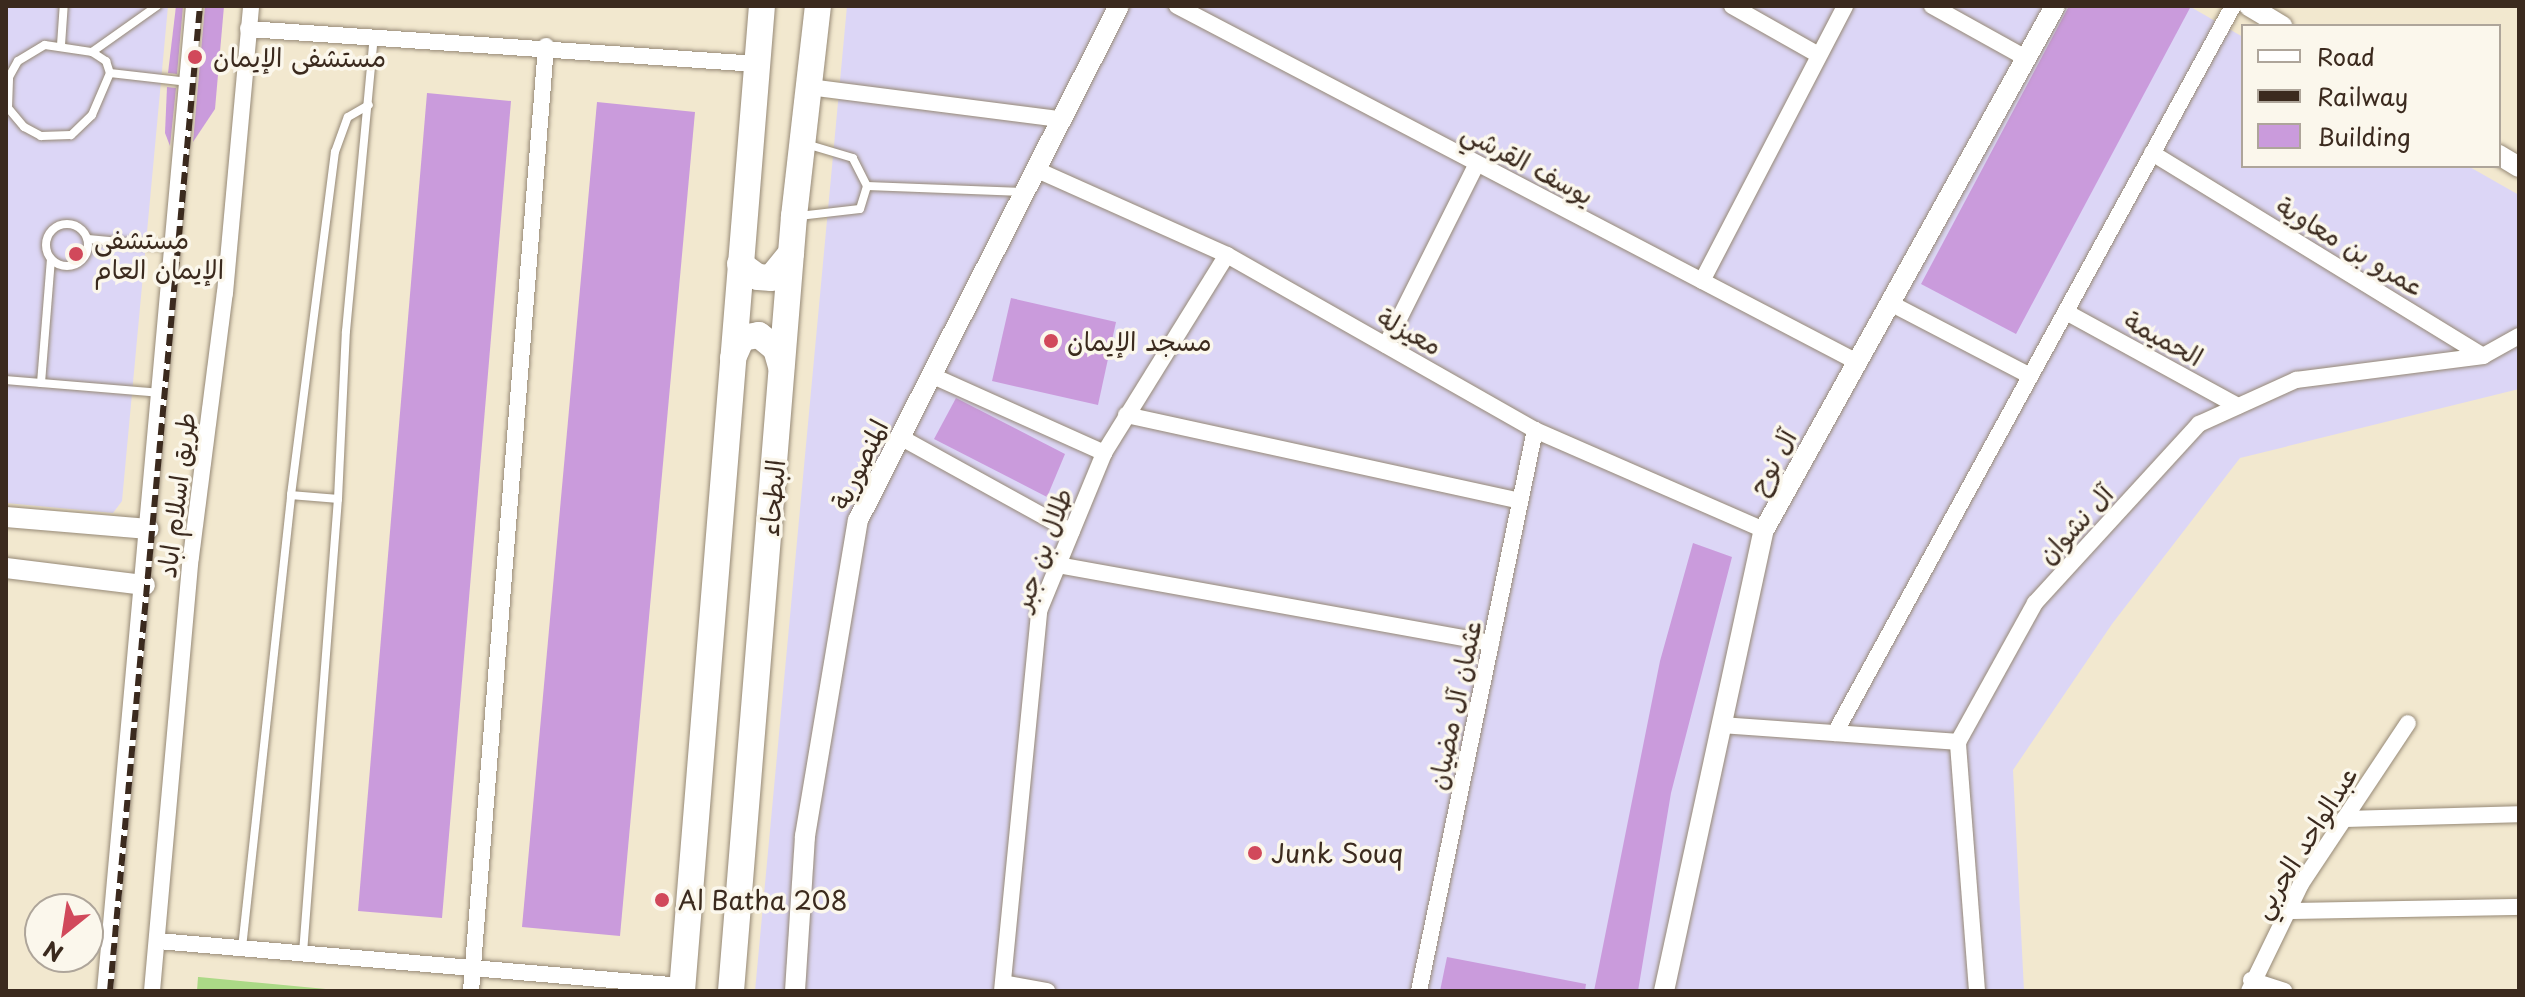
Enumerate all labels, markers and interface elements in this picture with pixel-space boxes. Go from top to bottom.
legend [2241,24,2501,168]
text: Road [2317,38,2375,74]
place label: مستشفى الإيمان [213,41,386,73]
marker: مستشفى الإيمان [184,46,206,68]
text: Railway [2317,78,2408,114]
street label: يوسف القرشي [1457,115,1599,211]
text: Building [2317,118,2411,154]
street label: عمرو بن معاوية [2271,189,2431,303]
place label: مستشفى الإيمان العام [94,223,224,284]
marker: مستشفى الإيمان العام [65,243,87,265]
street label: معيزلة [1372,301,1448,361]
street label: الحميمة [2119,304,2209,372]
place label: مسجد الإيمان [1067,325,1212,357]
marker: مسجد الإيمان [1042,332,1060,350]
street label: طريق اسلام اباد [150,410,202,580]
street label: المنصورية [824,414,894,514]
street label: آل نوح [1741,424,1803,500]
street label: البطحاء [753,458,791,538]
street label: آل نشوان [2031,478,2119,570]
street label: طلال بن جبر [1005,484,1079,614]
street label: عثمان آل مضيان [1421,617,1487,793]
street label: عبدالواحد الحربي [2245,760,2363,924]
place label: Junk Souq [1271,837,1402,869]
marker: Junk Souq [1246,844,1264,862]
place label: Al Batha 208 [678,884,851,916]
marker: Al Batha 208 [653,891,671,909]
north arrow [24,893,104,973]
text: N [37,934,69,971]

